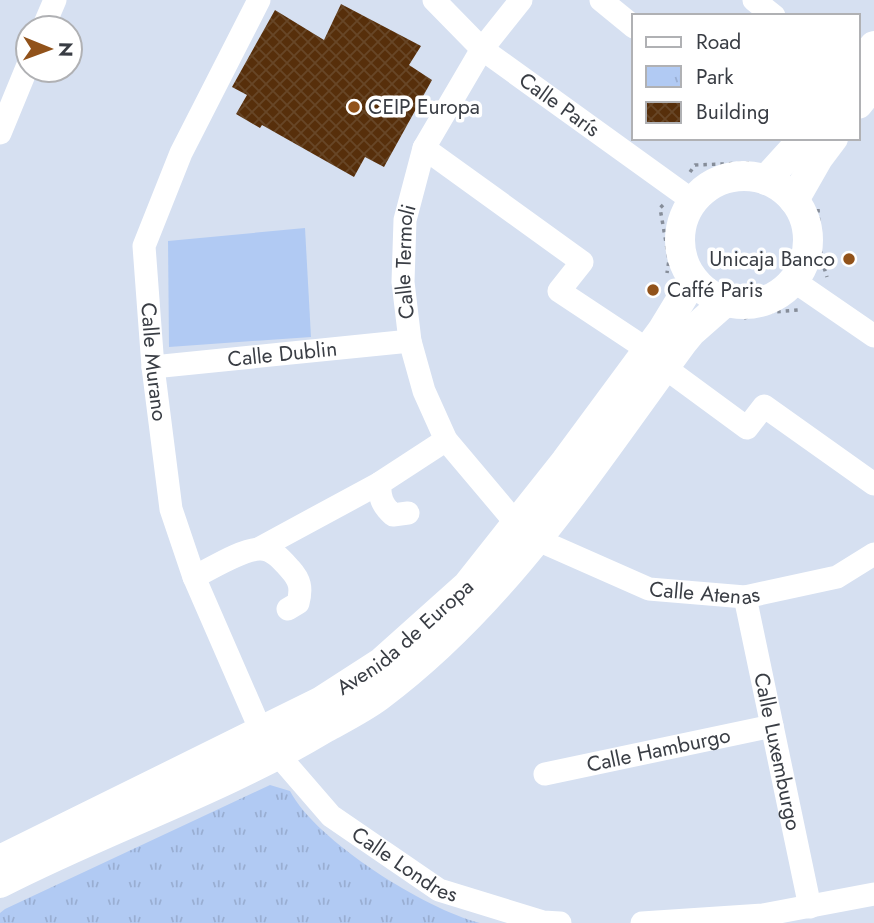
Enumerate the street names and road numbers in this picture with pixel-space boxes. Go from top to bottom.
street label: Calle París [513,65,606,144]
street label: Calle Termoli [388,201,424,321]
street label: Calle Murano [133,301,175,423]
street label: Calle Dublin [226,333,339,374]
street label: Avenida de Europa [331,572,480,703]
street label: Calle Atenas [648,574,763,612]
street label: Calle Luxemburgo [746,670,809,833]
street label: Calle Hamburgo [584,720,733,780]
street label: Calle Londres [346,819,461,910]

